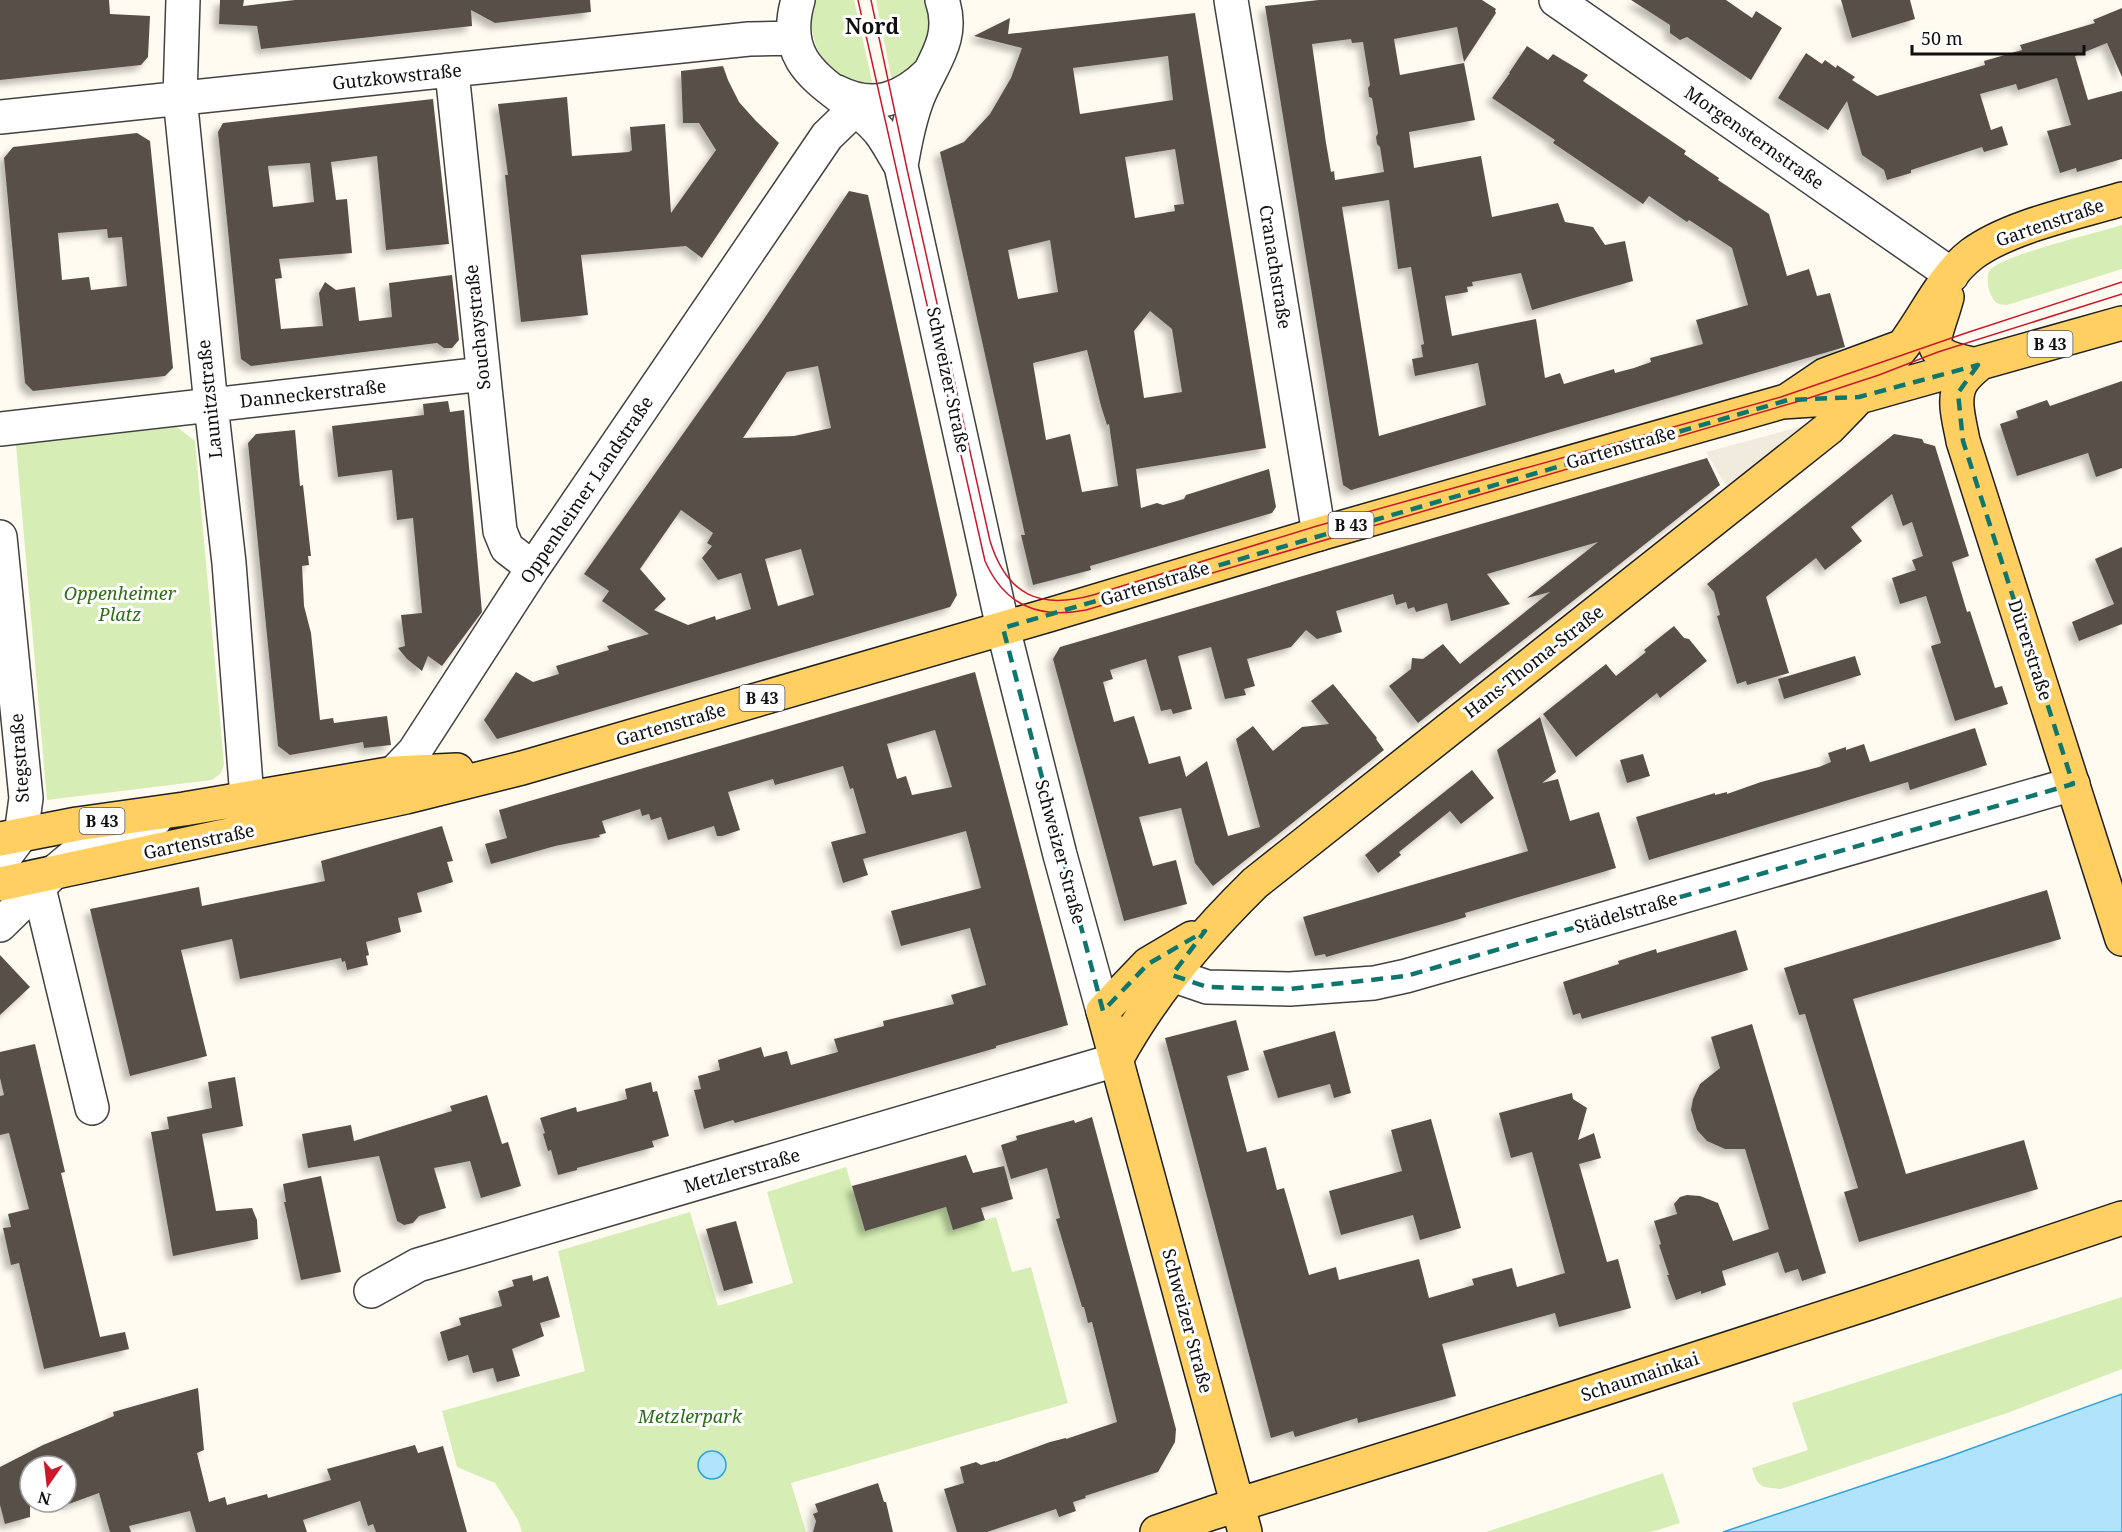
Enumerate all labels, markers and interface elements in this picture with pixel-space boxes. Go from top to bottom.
district label: Nord [845,12,899,40]
scale bar [1912,18,2084,56]
text: 50 m [1921,26,1963,50]
street label: Gutzkowstraße [331,57,463,95]
street label: Morgensternstraße [1680,80,1829,194]
street label: Gartenstraße [1992,192,2107,252]
street label: Cranachstraße [1254,203,1298,331]
street label: Souchaystraße [458,263,496,391]
street label: Schweizer Straße [922,305,976,455]
road number: B 43 [2028,331,2072,357]
street label: Launitzstraße [191,338,227,460]
street label: Danneckerstraße [238,373,387,413]
street label: Oppenheimer Landstraße [514,391,658,588]
street label: Gartenstraße [1563,420,1678,474]
road number: B 43 [1328,512,1374,538]
street label: Gartenstraße [1097,555,1212,611]
park label: Oppenheimer Platz [64,581,177,626]
street label: Dürerstraße [2003,596,2059,703]
street label: Hans-Thoma-Straße [1459,599,1608,723]
road number: B 43 [740,685,784,711]
street label: Gartenstraße [613,697,728,751]
street label: Stegstraße [4,713,34,804]
street label: Schweizer Straße [1030,777,1092,927]
road number: B 43 [80,808,124,834]
street label: Gartenstraße [141,818,257,865]
street label: Städelstraße [1571,886,1680,938]
street label: Metzlerstraße [681,1142,803,1198]
street label: Schweizer Straße [1157,1246,1219,1396]
street label: Schaumainkai [1578,1346,1702,1406]
park label: Metzlerpark [637,1404,743,1428]
north arrow [18,1454,78,1514]
text: N [35,1486,53,1511]

